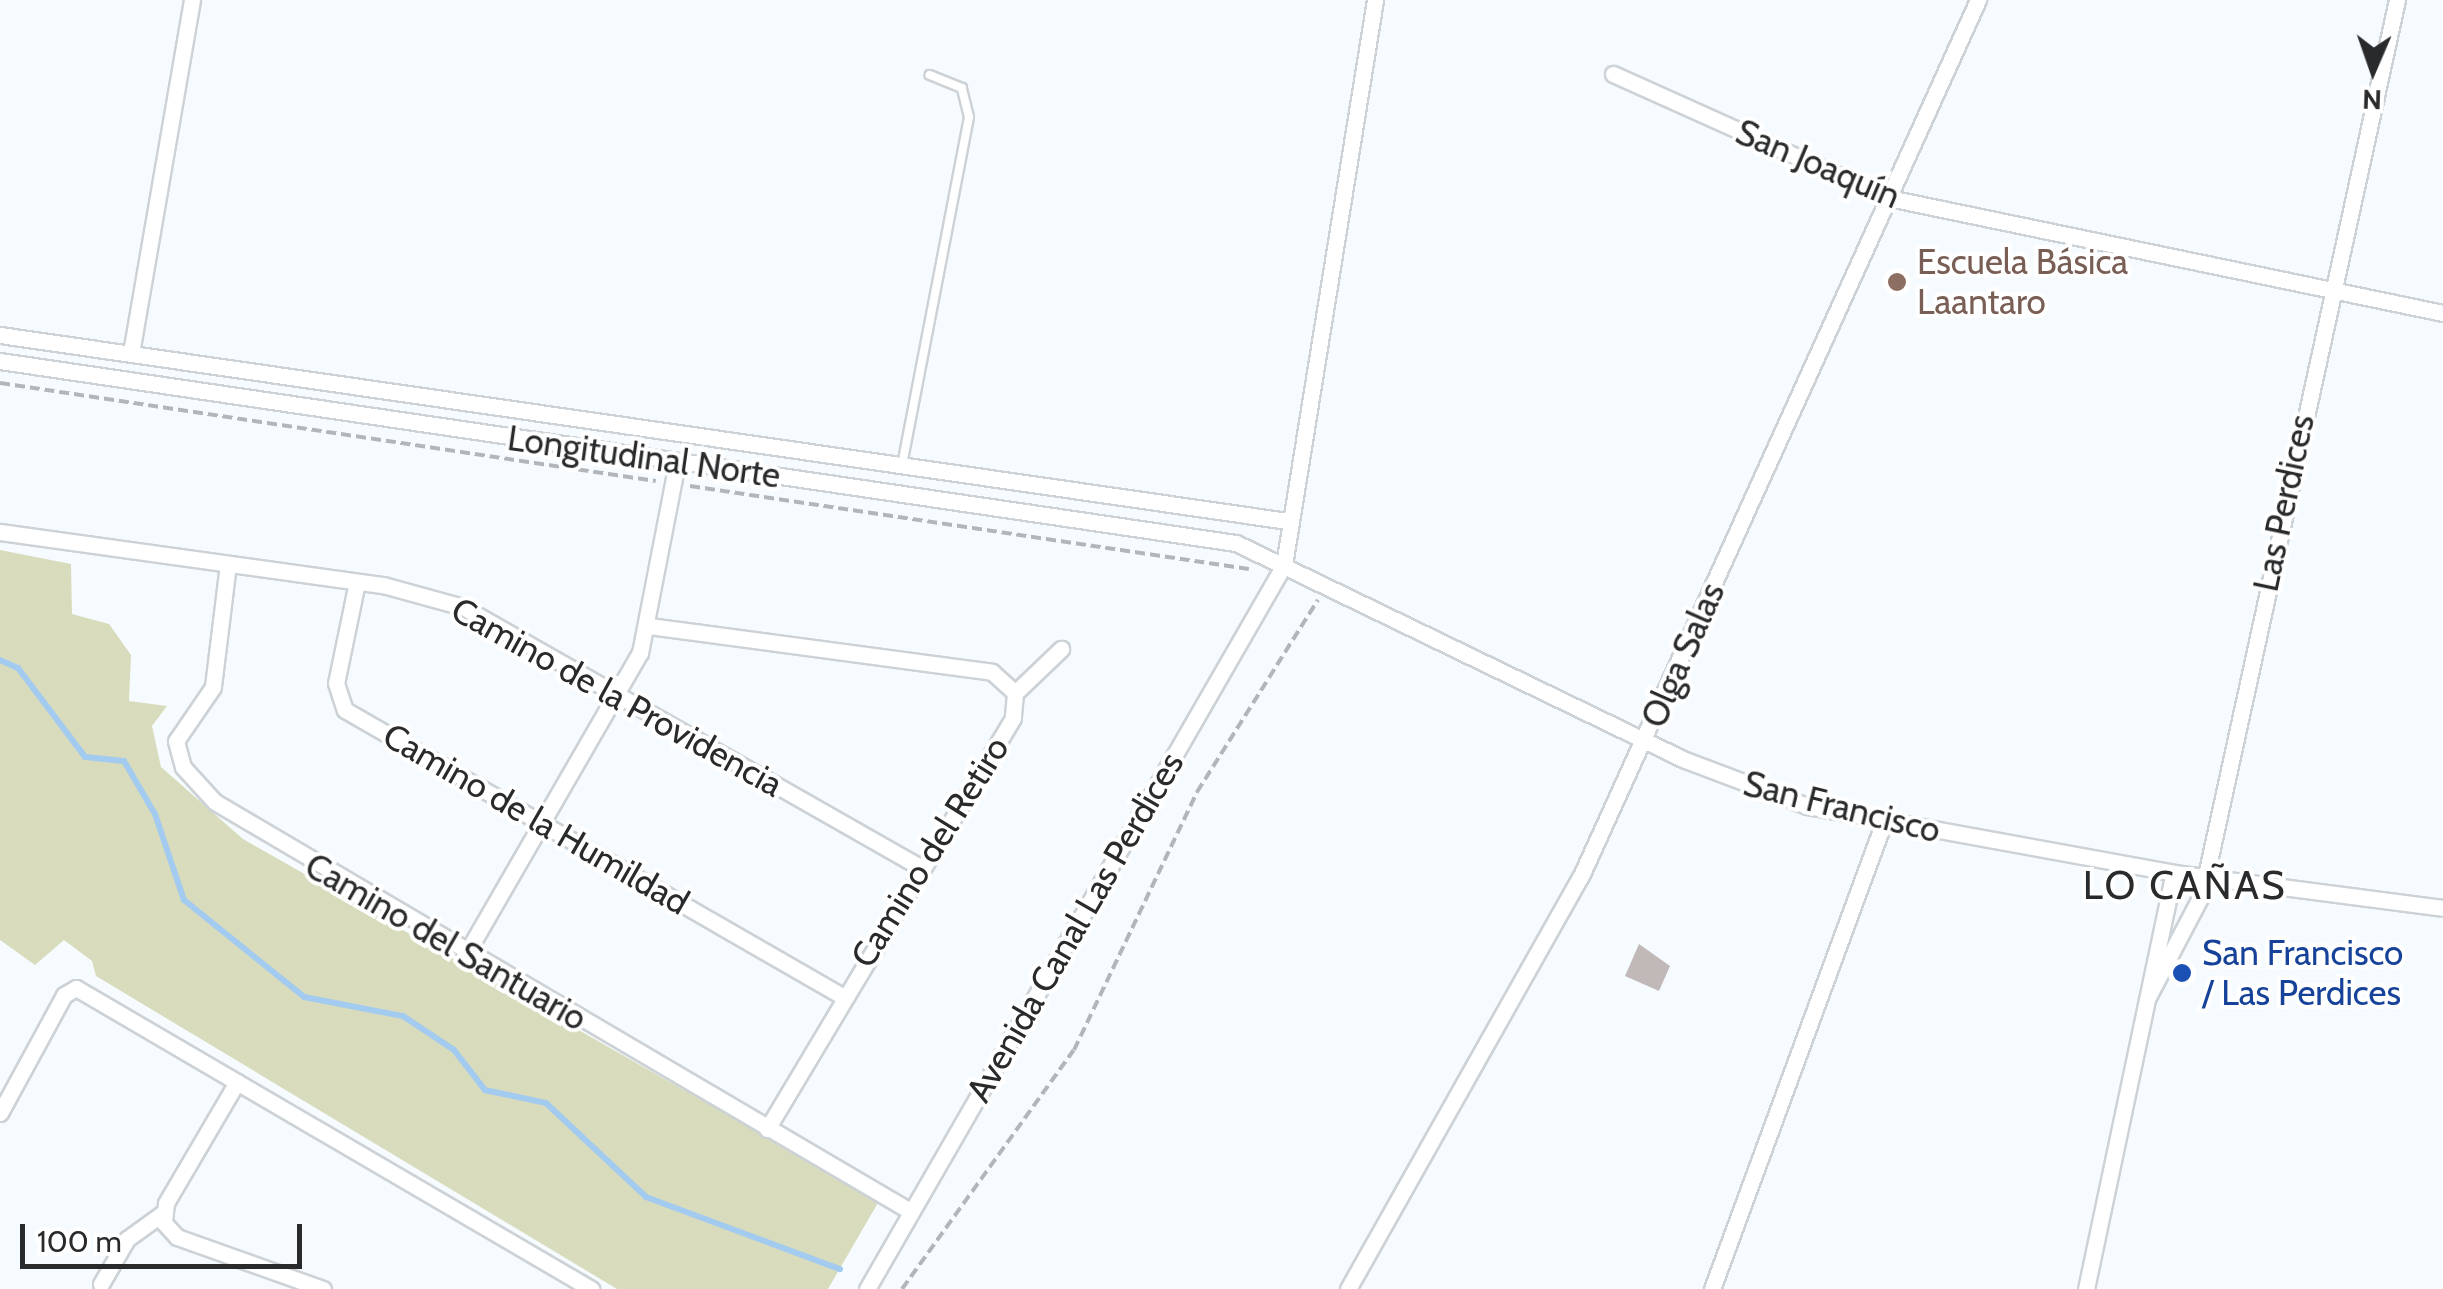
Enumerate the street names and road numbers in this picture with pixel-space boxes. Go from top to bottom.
street label: San Joaquín [1730,111,1906,217]
street label: Las Perdices [2245,411,2323,595]
street label: Longitudinal Norte [505,417,783,497]
street label: Olga Salas [1633,576,1733,734]
street label: Camino de la Providencia [444,588,790,806]
street label: Camino de la Humildad [376,714,696,924]
street label: Camino del Retiro [842,729,1018,975]
street label: Avenida Canal Las Perdices [958,745,1192,1109]
street label: San Francisco [1739,762,1945,852]
street label: Camino del Santuario [298,844,594,1040]

